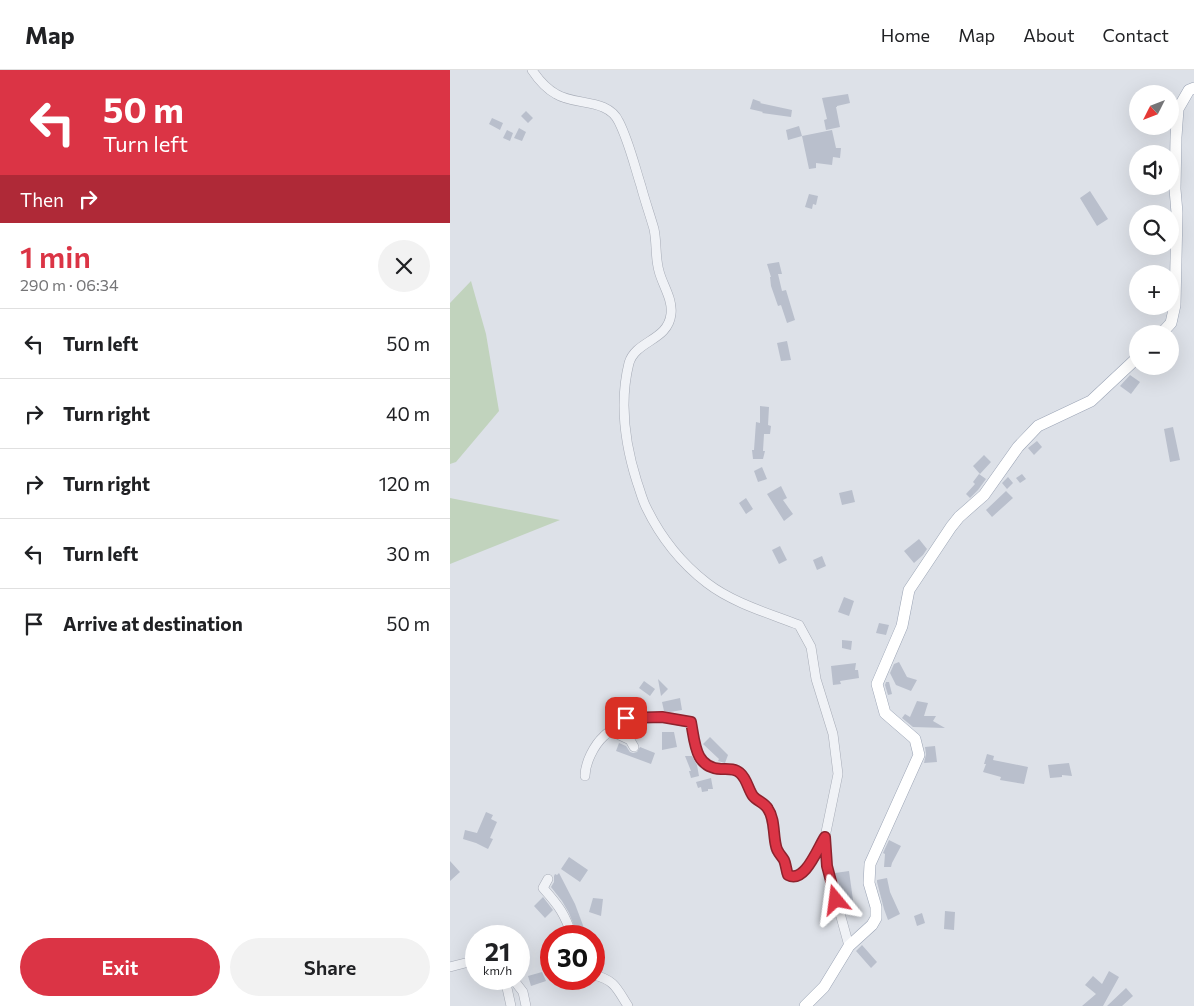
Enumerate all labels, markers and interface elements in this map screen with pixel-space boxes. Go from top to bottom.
text: Map [25,20,75,49]
text: Home [881,24,930,46]
text: Map [958,24,995,46]
text: About [1023,24,1075,46]
text: Contact [1103,24,1169,46]
north arrow [1129,85,1179,135]
map controls [1129,85,1179,375]
text: 50 m [103,87,184,130]
icon: left [20,90,85,155]
text: Turn left [103,130,188,157]
button: sound [1129,145,1179,195]
icon: right [74,185,102,213]
text: Then [20,188,64,211]
button: search [1129,205,1179,255]
text: 1 min [20,237,91,274]
button: close [378,240,430,292]
button: + [1129,265,1179,315]
text: 290 m · 06:34 [20,275,119,294]
button: − [1129,325,1179,375]
icon: left [20,330,48,358]
text: Turn left [63,332,138,355]
text: 50 m [386,332,430,355]
icon: right [20,400,48,428]
text: Turn right [63,402,150,425]
text: 40 m [386,402,430,425]
icon: right [20,470,48,498]
text: Turn right [63,472,150,495]
text: 120 m [379,472,430,495]
icon: left [20,540,48,568]
text: Turn left [63,542,138,565]
text: 30 m [387,542,430,565]
icon: arrive [20,610,48,638]
text: Arrive at destination [63,612,243,635]
text: 50 m [386,612,430,635]
pin [605,697,647,739]
icon: arrive [612,704,640,732]
position arrow [809,873,861,925]
speed limit sign: 30 [540,925,605,990]
text: 21 [485,936,510,966]
button: Exit [20,938,220,996]
button: Share [230,938,430,996]
text: km/h [483,963,512,977]

